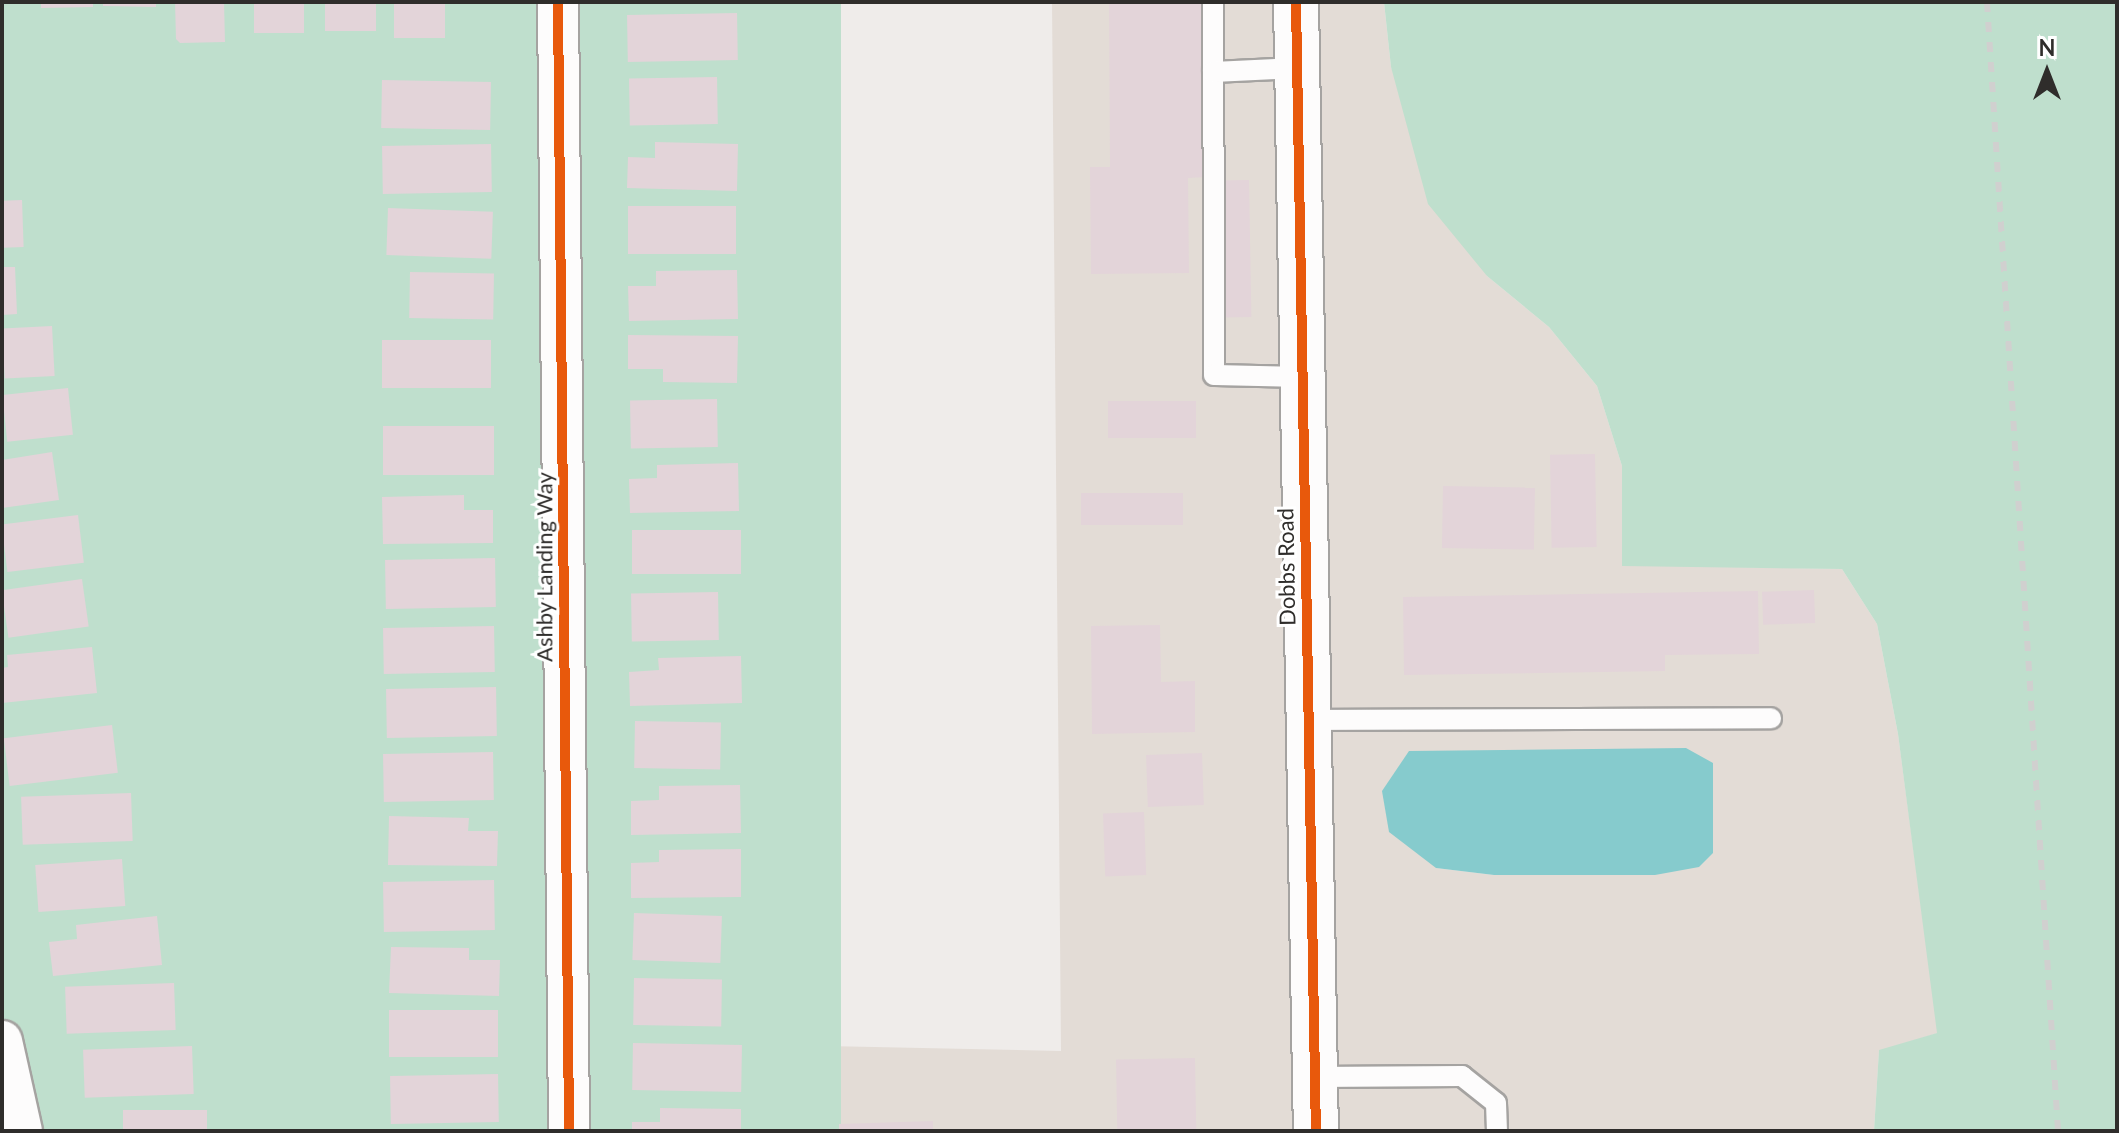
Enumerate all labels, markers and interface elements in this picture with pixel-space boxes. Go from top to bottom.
north arrow [2007,32,2087,112]
text: N [2039,34,2055,61]
street label: Ashby Landing Way [531,472,557,662]
street label: Dobbs Road [1272,508,1300,626]

